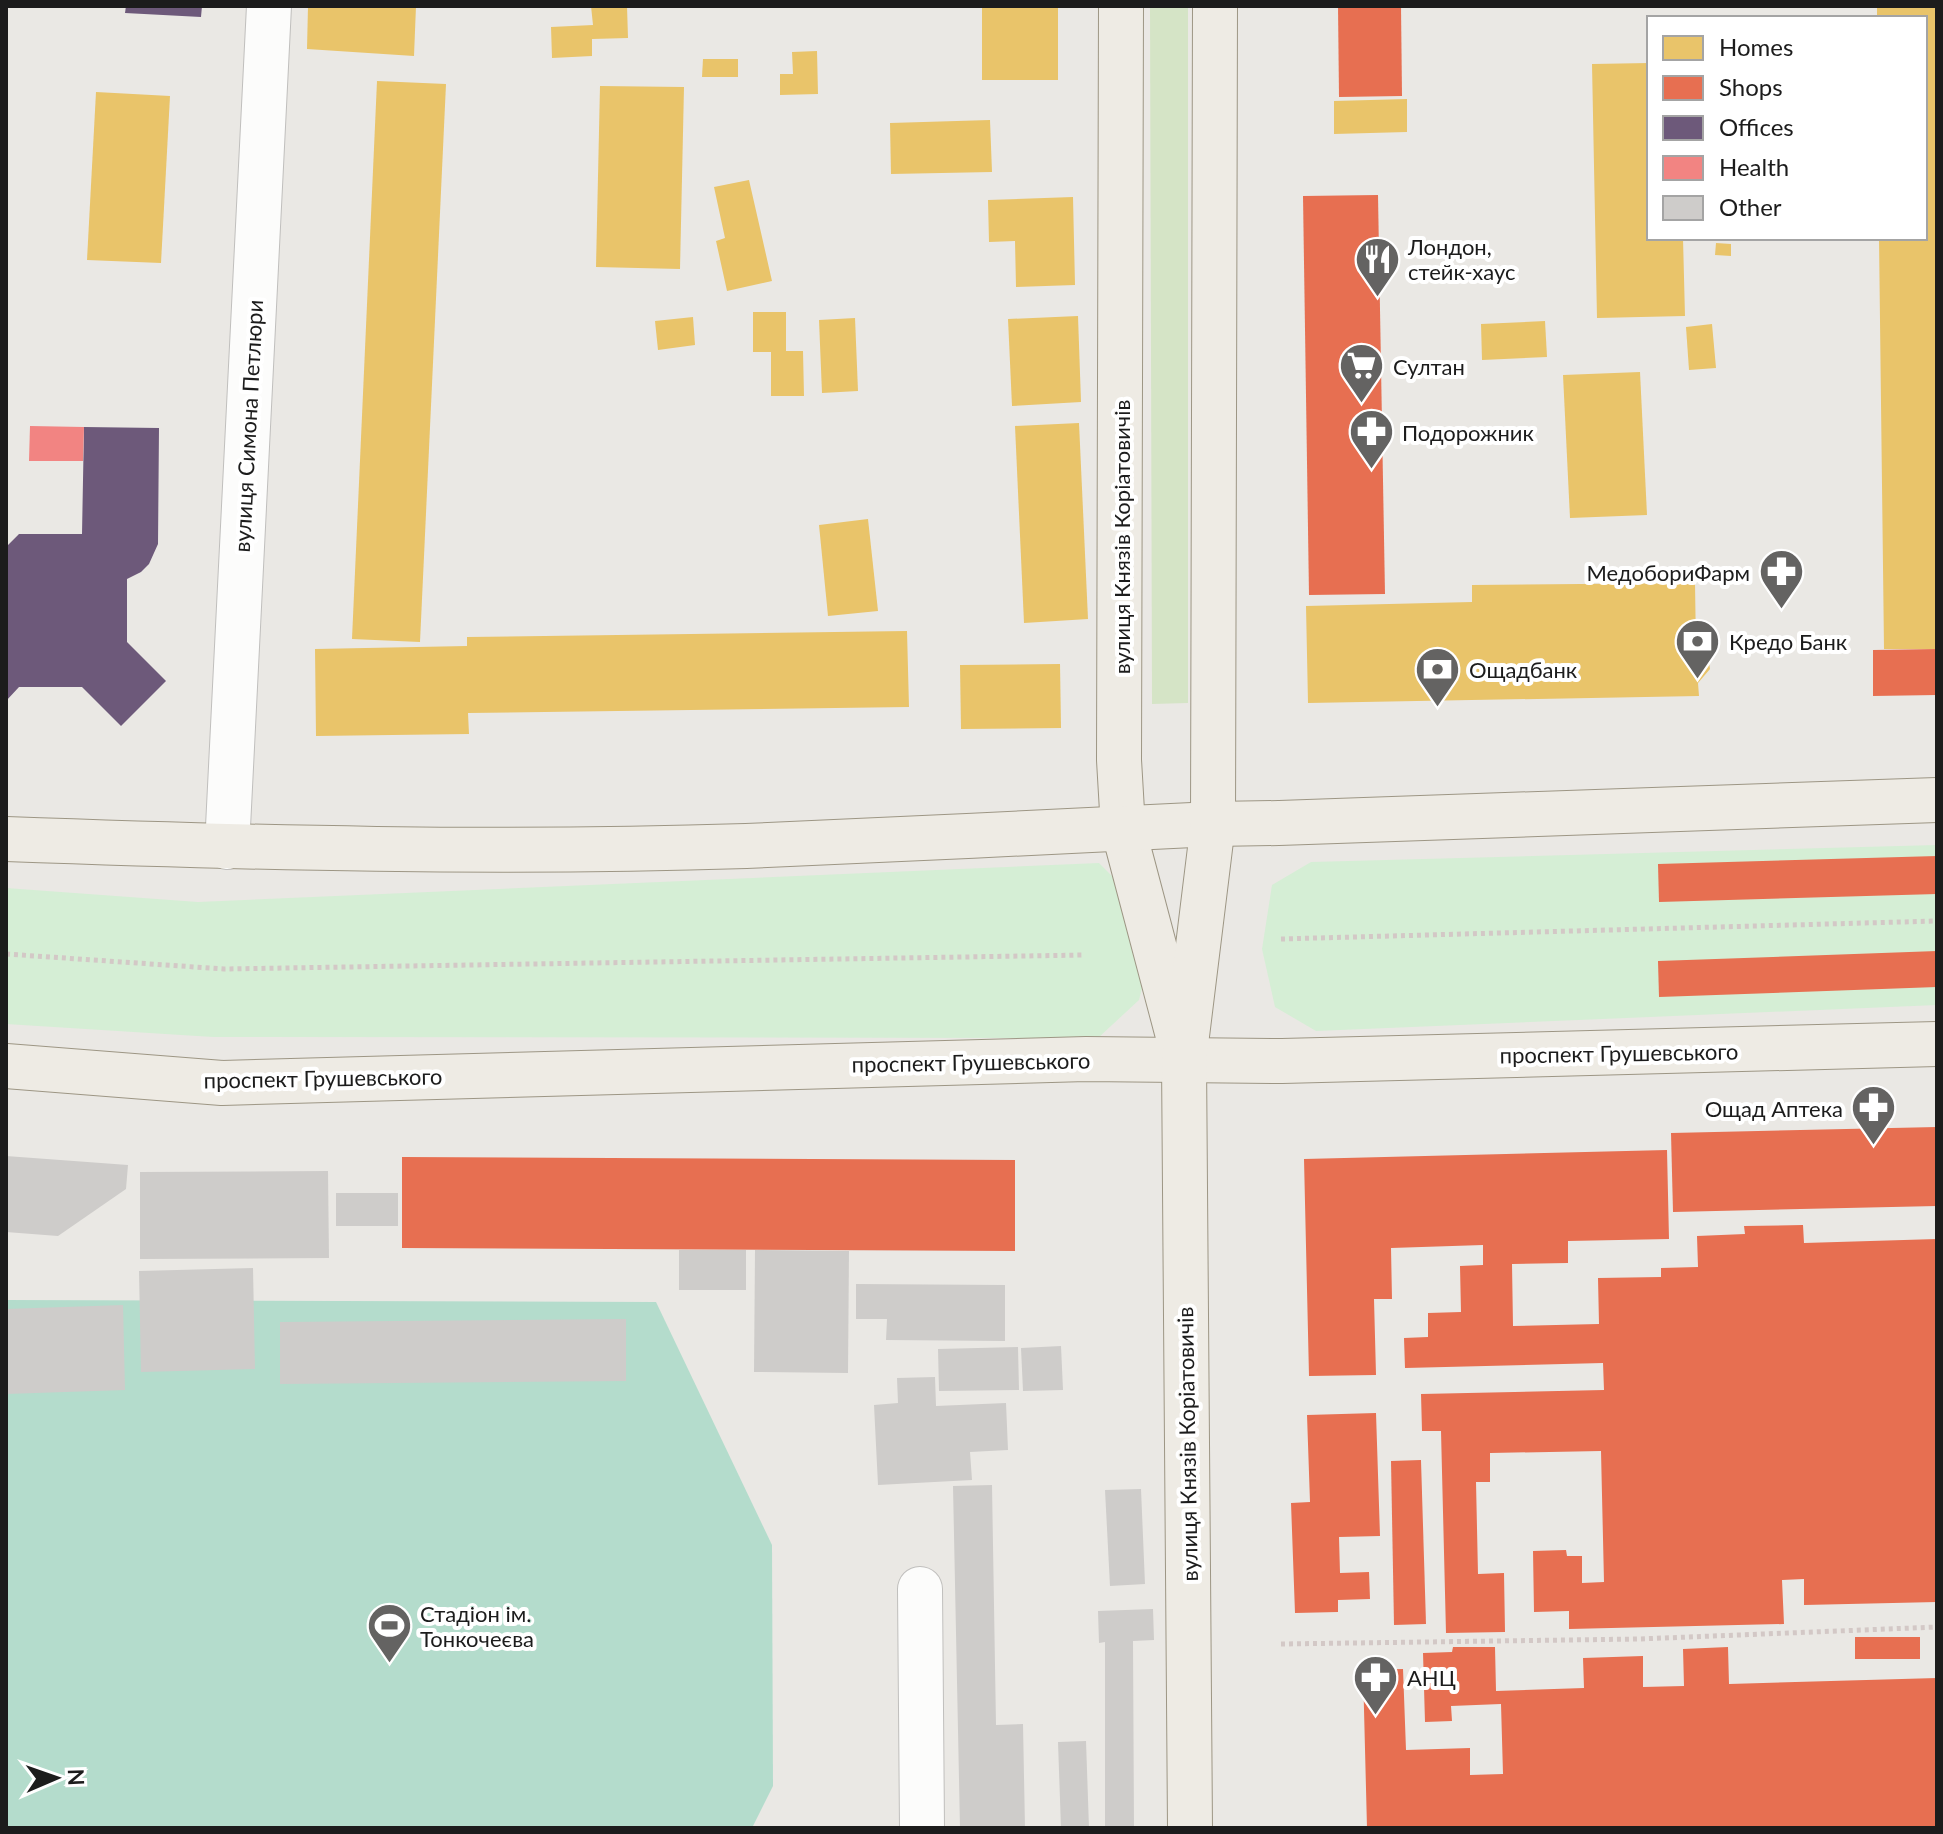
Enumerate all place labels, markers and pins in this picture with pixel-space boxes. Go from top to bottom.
place label: Лондон, стейк-хаус [1407,233,1515,285]
restaurant icon: Лондон, стейк-хаус [1353,235,1401,298]
supermarket icon: Султан [1338,342,1386,405]
place label: Султан [1393,353,1465,380]
pharmacy icon: Подорожник [1347,408,1395,471]
place label: Подорожник [1402,419,1535,446]
pharmacy icon: МедобориФарм [1757,548,1805,611]
place label: МедобориФарм [1586,559,1750,586]
bank icon: Кредо Банк [1674,617,1722,680]
place label: Кредо Банк [1729,628,1848,655]
bank icon: Ощадбанк [1414,645,1462,708]
place label: Ощадбанк [1469,656,1578,683]
pharmacy icon: Ощад Аптека [1850,1084,1898,1147]
place label: Ощад Аптека [1705,1095,1843,1122]
place label: Стадіон ім. Тонкочеєва [420,1600,534,1652]
sports icon: Стадіон ім. Тонкочеєва [365,1602,413,1665]
pharmacy icon: АНЦ [1352,1653,1400,1716]
place label: АНЦ [1407,1664,1456,1691]

